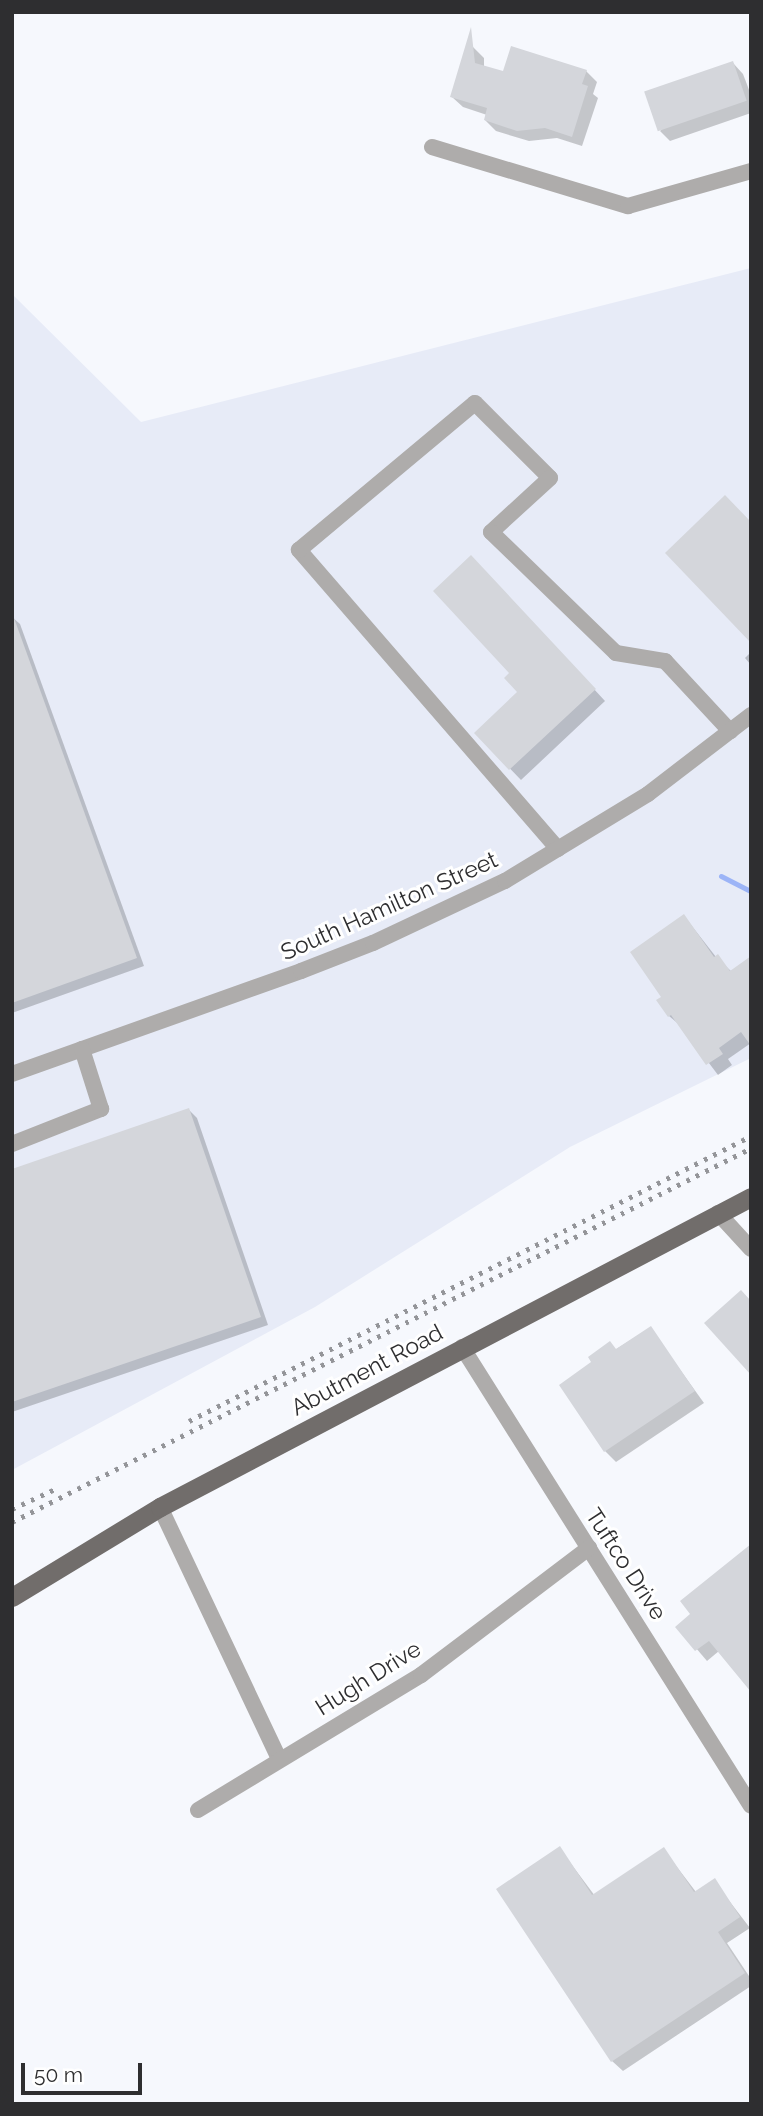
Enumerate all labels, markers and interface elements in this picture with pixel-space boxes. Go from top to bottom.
street label: South Hamilton Street [276,846,502,966]
street label: Abutment Road [286,1318,448,1422]
street label: Tuftco Drive [580,1503,672,1625]
street label: Hugh Drive [310,1635,426,1721]
scale bar [24,2050,145,2094]
text: 50 m [34,2062,83,2087]

